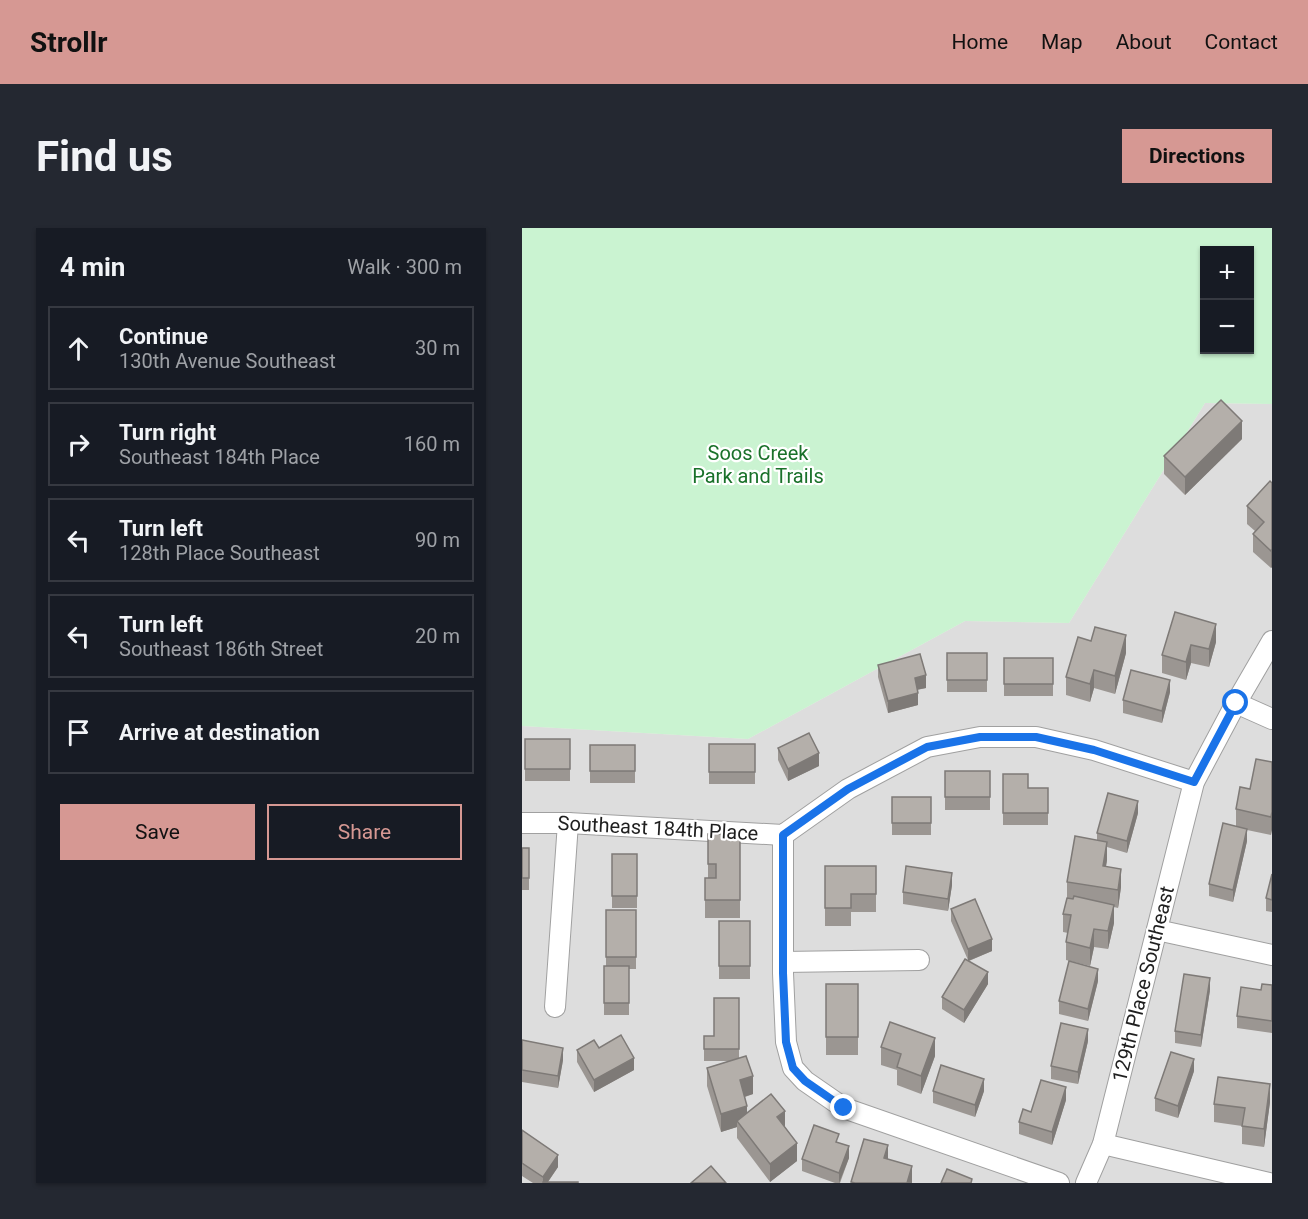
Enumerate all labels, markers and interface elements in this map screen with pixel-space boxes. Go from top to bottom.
text: Strollr [30,26,107,59]
text: Home [952,30,1008,54]
text: Map [1041,30,1083,54]
text: About [1116,30,1172,54]
text: Contact [1205,30,1278,54]
button: Directions [1122,129,1272,183]
text: Find us [36,132,173,181]
map controls [1200,246,1254,354]
button: + [1200,246,1254,300]
text: 4 min [60,252,125,282]
text: Walk · 300 m [347,255,462,279]
button: − [1200,300,1254,354]
text: Continue [119,324,208,349]
icon: ahead [62,332,95,365]
text: 30 m [415,336,460,360]
text: 130th Avenue Southeast [119,349,336,373]
text: Turn right [119,420,216,445]
icon: right [62,428,95,461]
text: 160 m [404,432,460,456]
park label: Soos Creek Park and Trails [692,441,824,488]
text: Southeast 184th Place [119,445,320,469]
text: Turn left [119,516,203,541]
icon: left [62,524,95,557]
text: 90 m [415,528,460,552]
text: 128th Place Southeast [119,541,320,565]
text: Turn left [119,612,203,637]
icon: left [62,620,95,653]
text: 20 m [415,624,460,648]
text: Southeast 186th Street [119,637,323,661]
route start [1222,689,1248,715]
icon: arrive [62,716,95,749]
text: Arrive at destination [119,720,320,745]
button: Save [60,804,255,860]
button: Share [267,804,462,860]
street label: Southeast 184th Place [557,811,759,845]
street label: 129th Place Southeast [1107,884,1179,1084]
route end [830,1094,856,1120]

